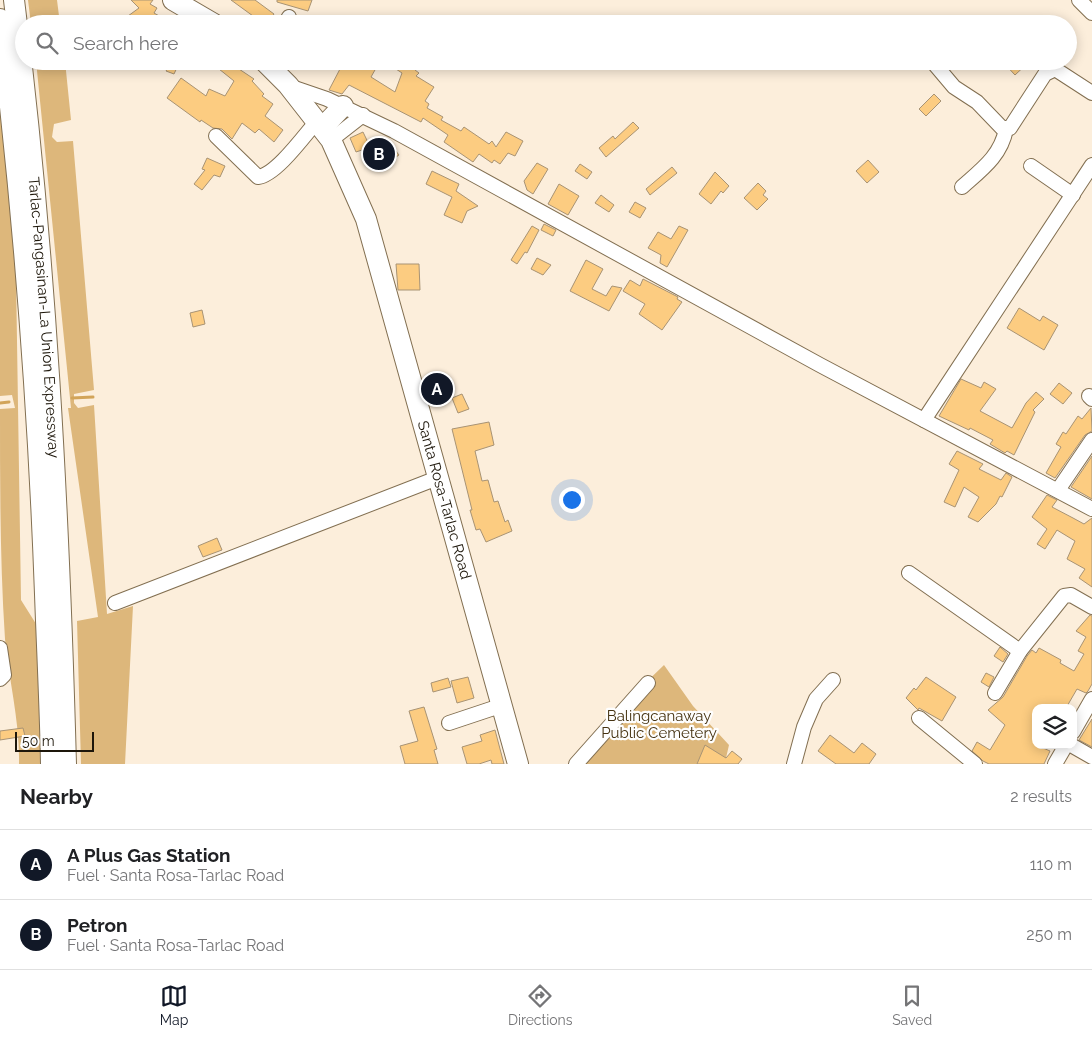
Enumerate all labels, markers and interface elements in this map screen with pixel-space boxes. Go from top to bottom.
search box [15,15,1077,70]
icon: search [33,29,61,57]
text: Search here [73,32,179,54]
pin: B [363,135,395,173]
street label: Tarlac-Pangasinan-La Union Expressway [24,176,63,459]
pin: A [421,370,453,408]
street label: Santa Rosa-Tarlac Road [414,419,475,581]
your location [559,487,585,513]
map controls [1032,704,1077,749]
button: layers [1032,704,1077,749]
park label: Balingcanaway Public Cemetery [601,707,717,742]
scale bar [15,729,94,752]
text: 50 m [22,733,55,749]
text: Nearby [20,784,93,809]
text: 2 results [1010,787,1072,806]
text: A Plus Gas Station [67,844,231,866]
text: A [31,855,41,874]
text: 110 m [1030,855,1072,874]
text: Fuel · Santa Rosa-Tarlac Road [67,866,284,885]
text: Petron [67,914,127,936]
text: B [31,925,41,944]
text: 250 m [1026,925,1072,944]
text: Fuel · Santa Rosa-Tarlac Road [67,936,284,955]
tab: Map [160,982,188,1028]
tab: Directions [508,982,573,1028]
tab: Saved [892,982,932,1028]

